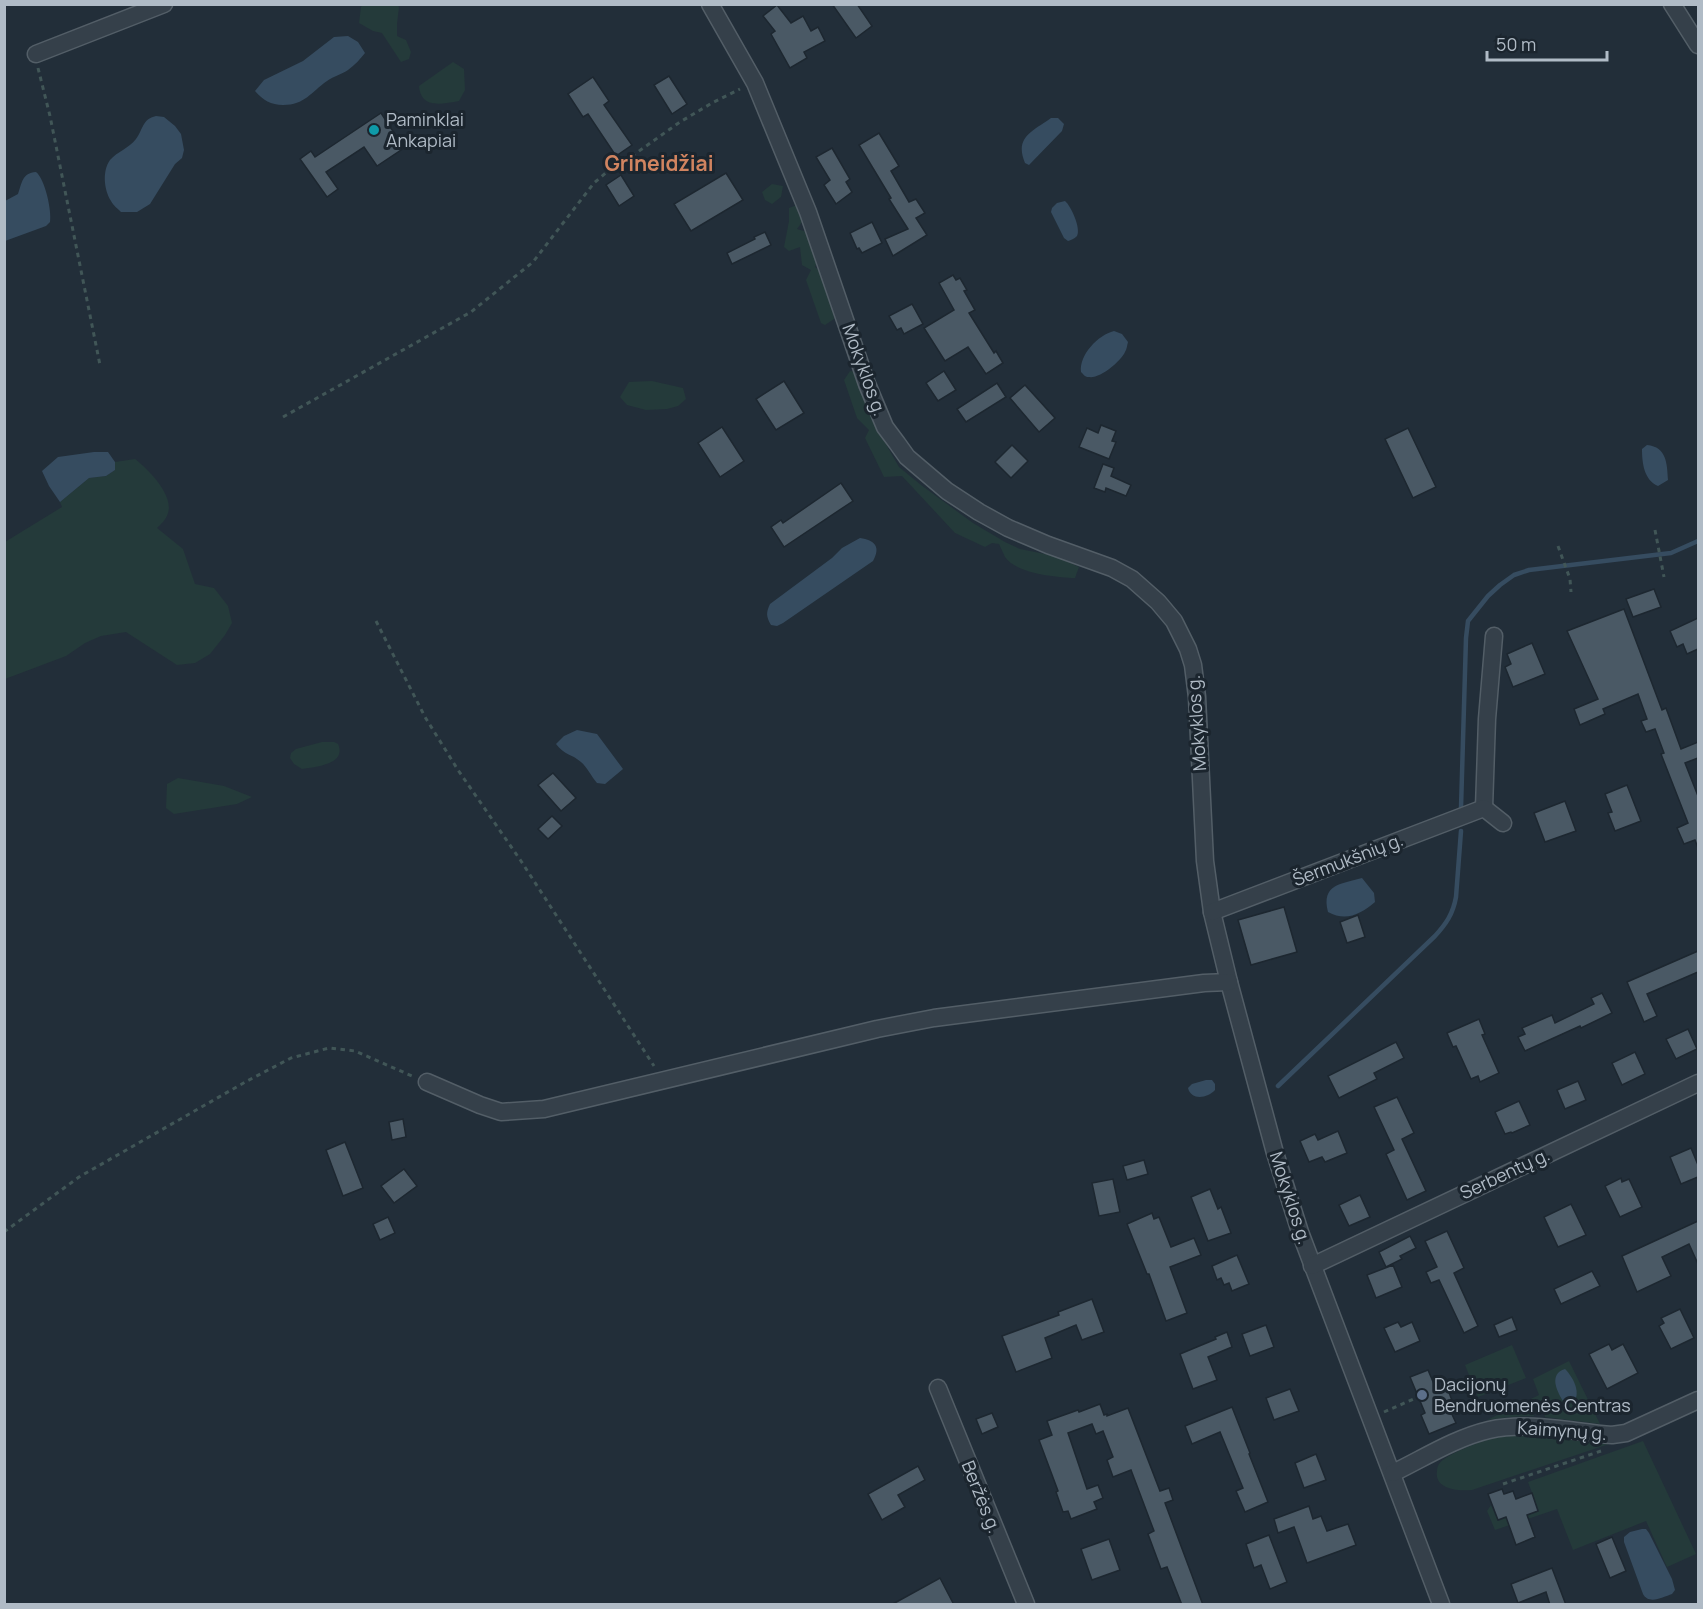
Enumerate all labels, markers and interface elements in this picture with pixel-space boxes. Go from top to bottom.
scale bar [1487,24,1607,62]
text: 50 m [1496,32,1536,56]
place label: Paminklai Ankapiai [386,107,464,152]
marker: Paminklai Ankapiai [367,123,381,137]
district label: Grineidžiai [604,149,714,177]
street label: Mokyklos g. [837,320,893,419]
street label: Mokyklos g. [1181,674,1211,772]
street label: Šermukšnių g. [1289,827,1406,891]
street label: Serbentų g. [1456,1142,1553,1204]
street label: Mokyklos g. [1265,1148,1317,1247]
place label: Dacijonų Bendruomenės Centras [1434,1372,1631,1417]
marker: Dacijonų Bendruomenės Centras [1415,1388,1429,1402]
street label: Kaimynų g. [1517,1415,1608,1445]
street label: Beržės g. [957,1457,1007,1536]

